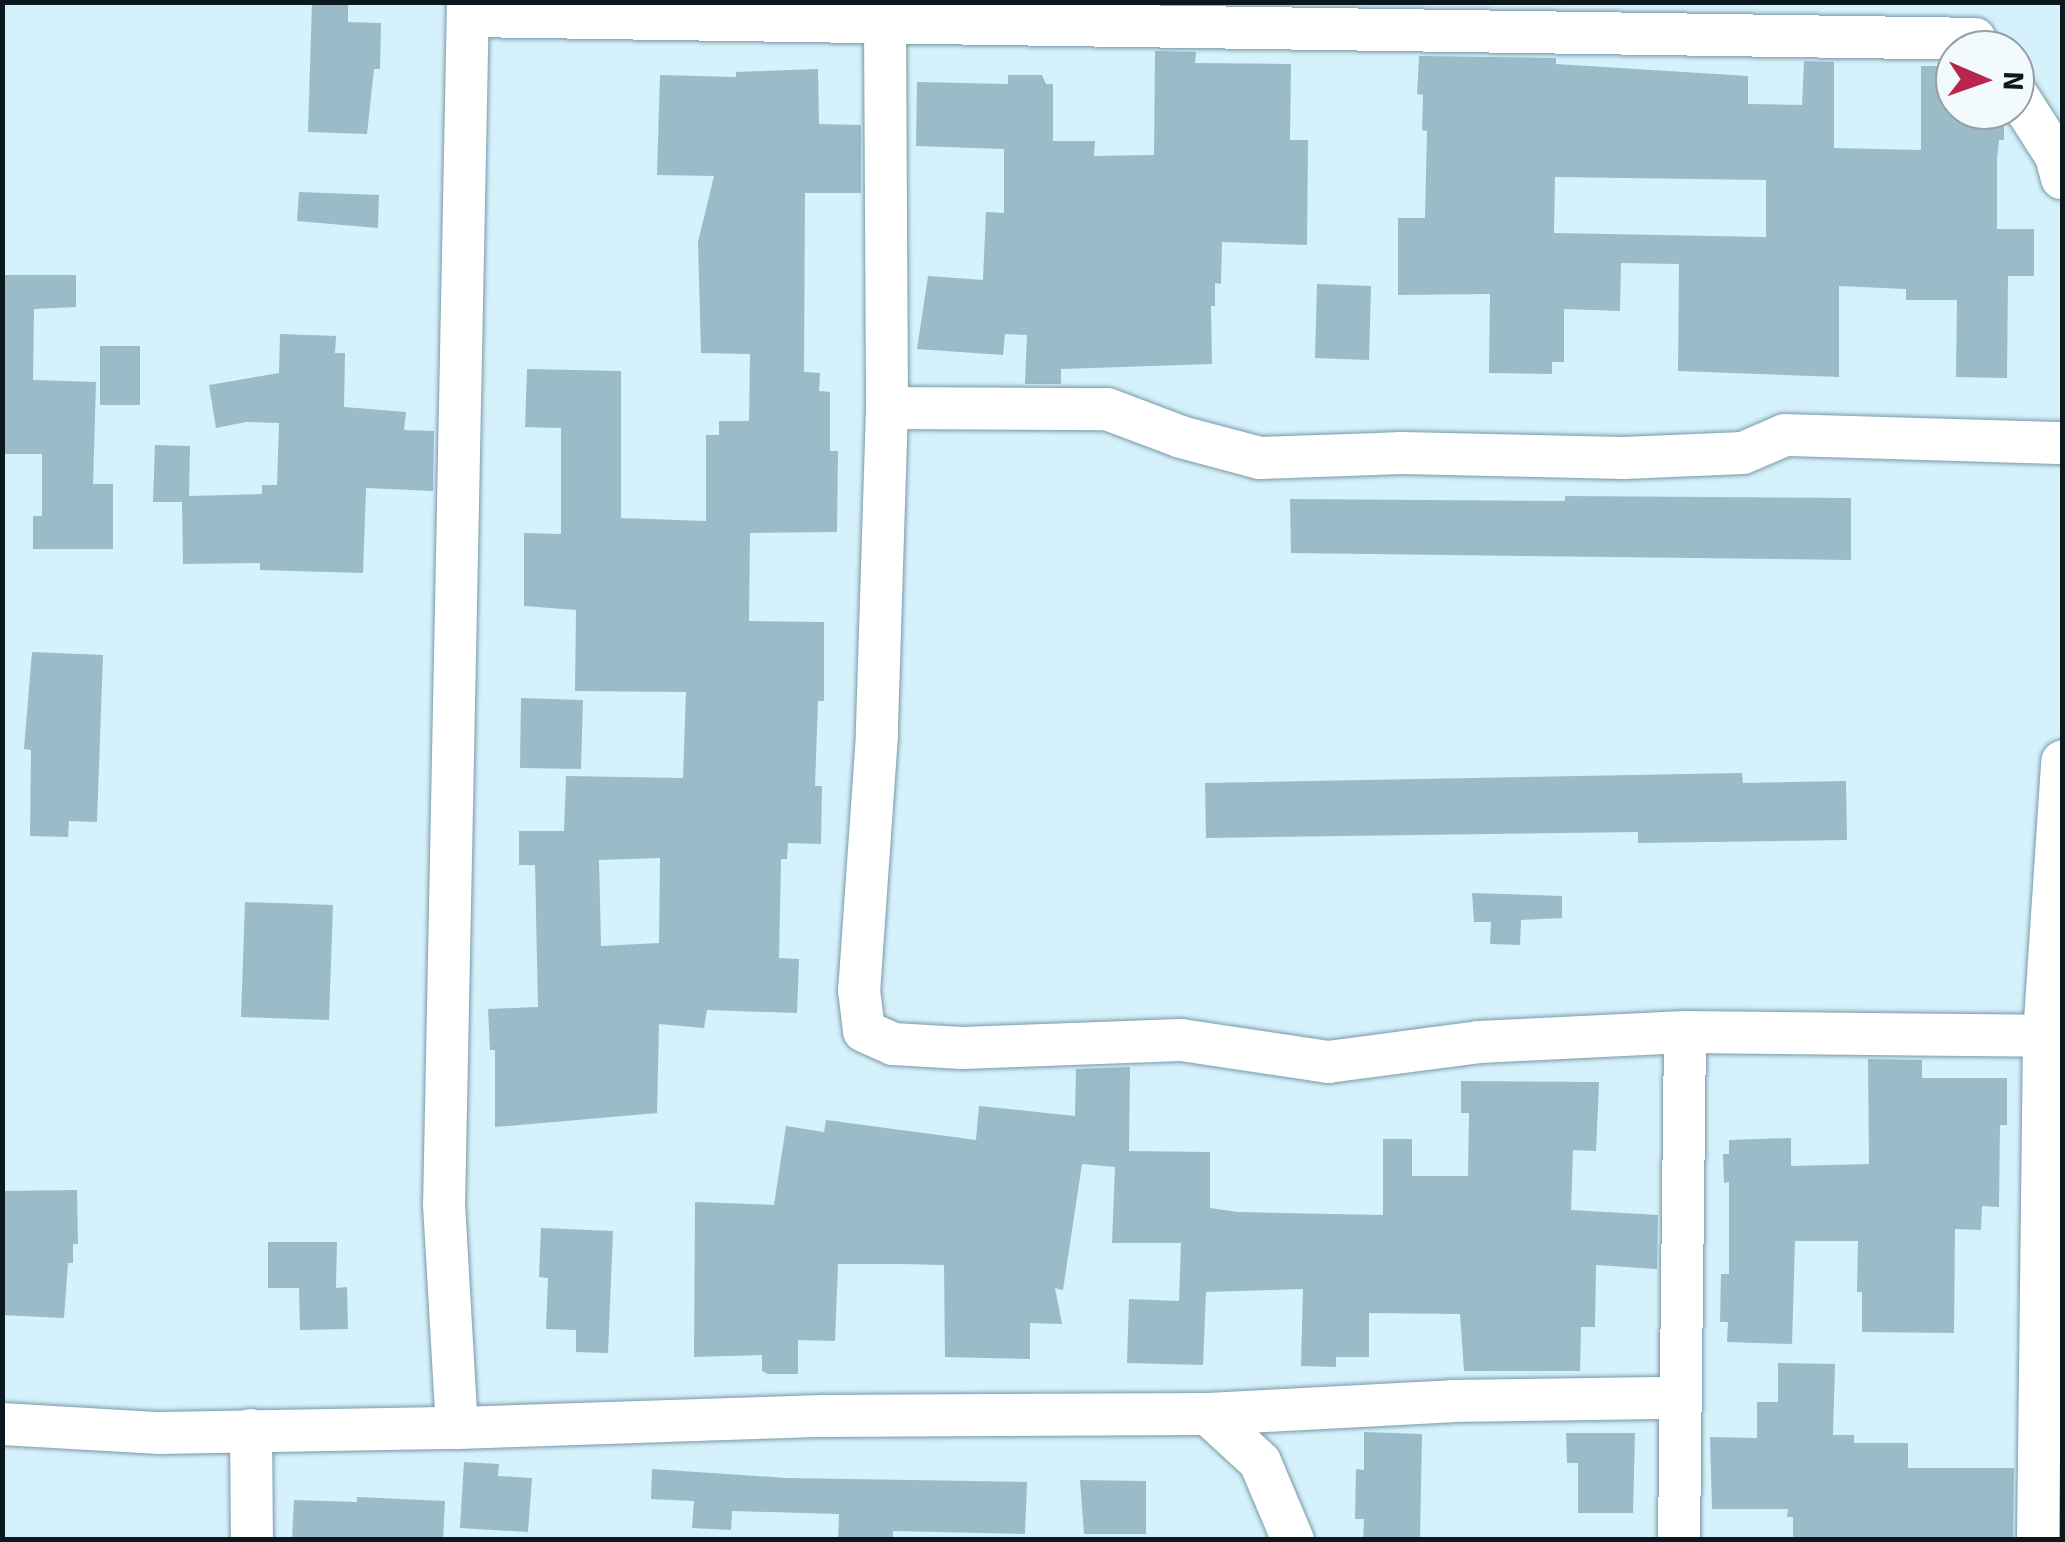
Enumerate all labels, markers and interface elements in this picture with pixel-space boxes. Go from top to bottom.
north arrow [1935,30,2035,130]
text: N [1996,71,2030,91]

